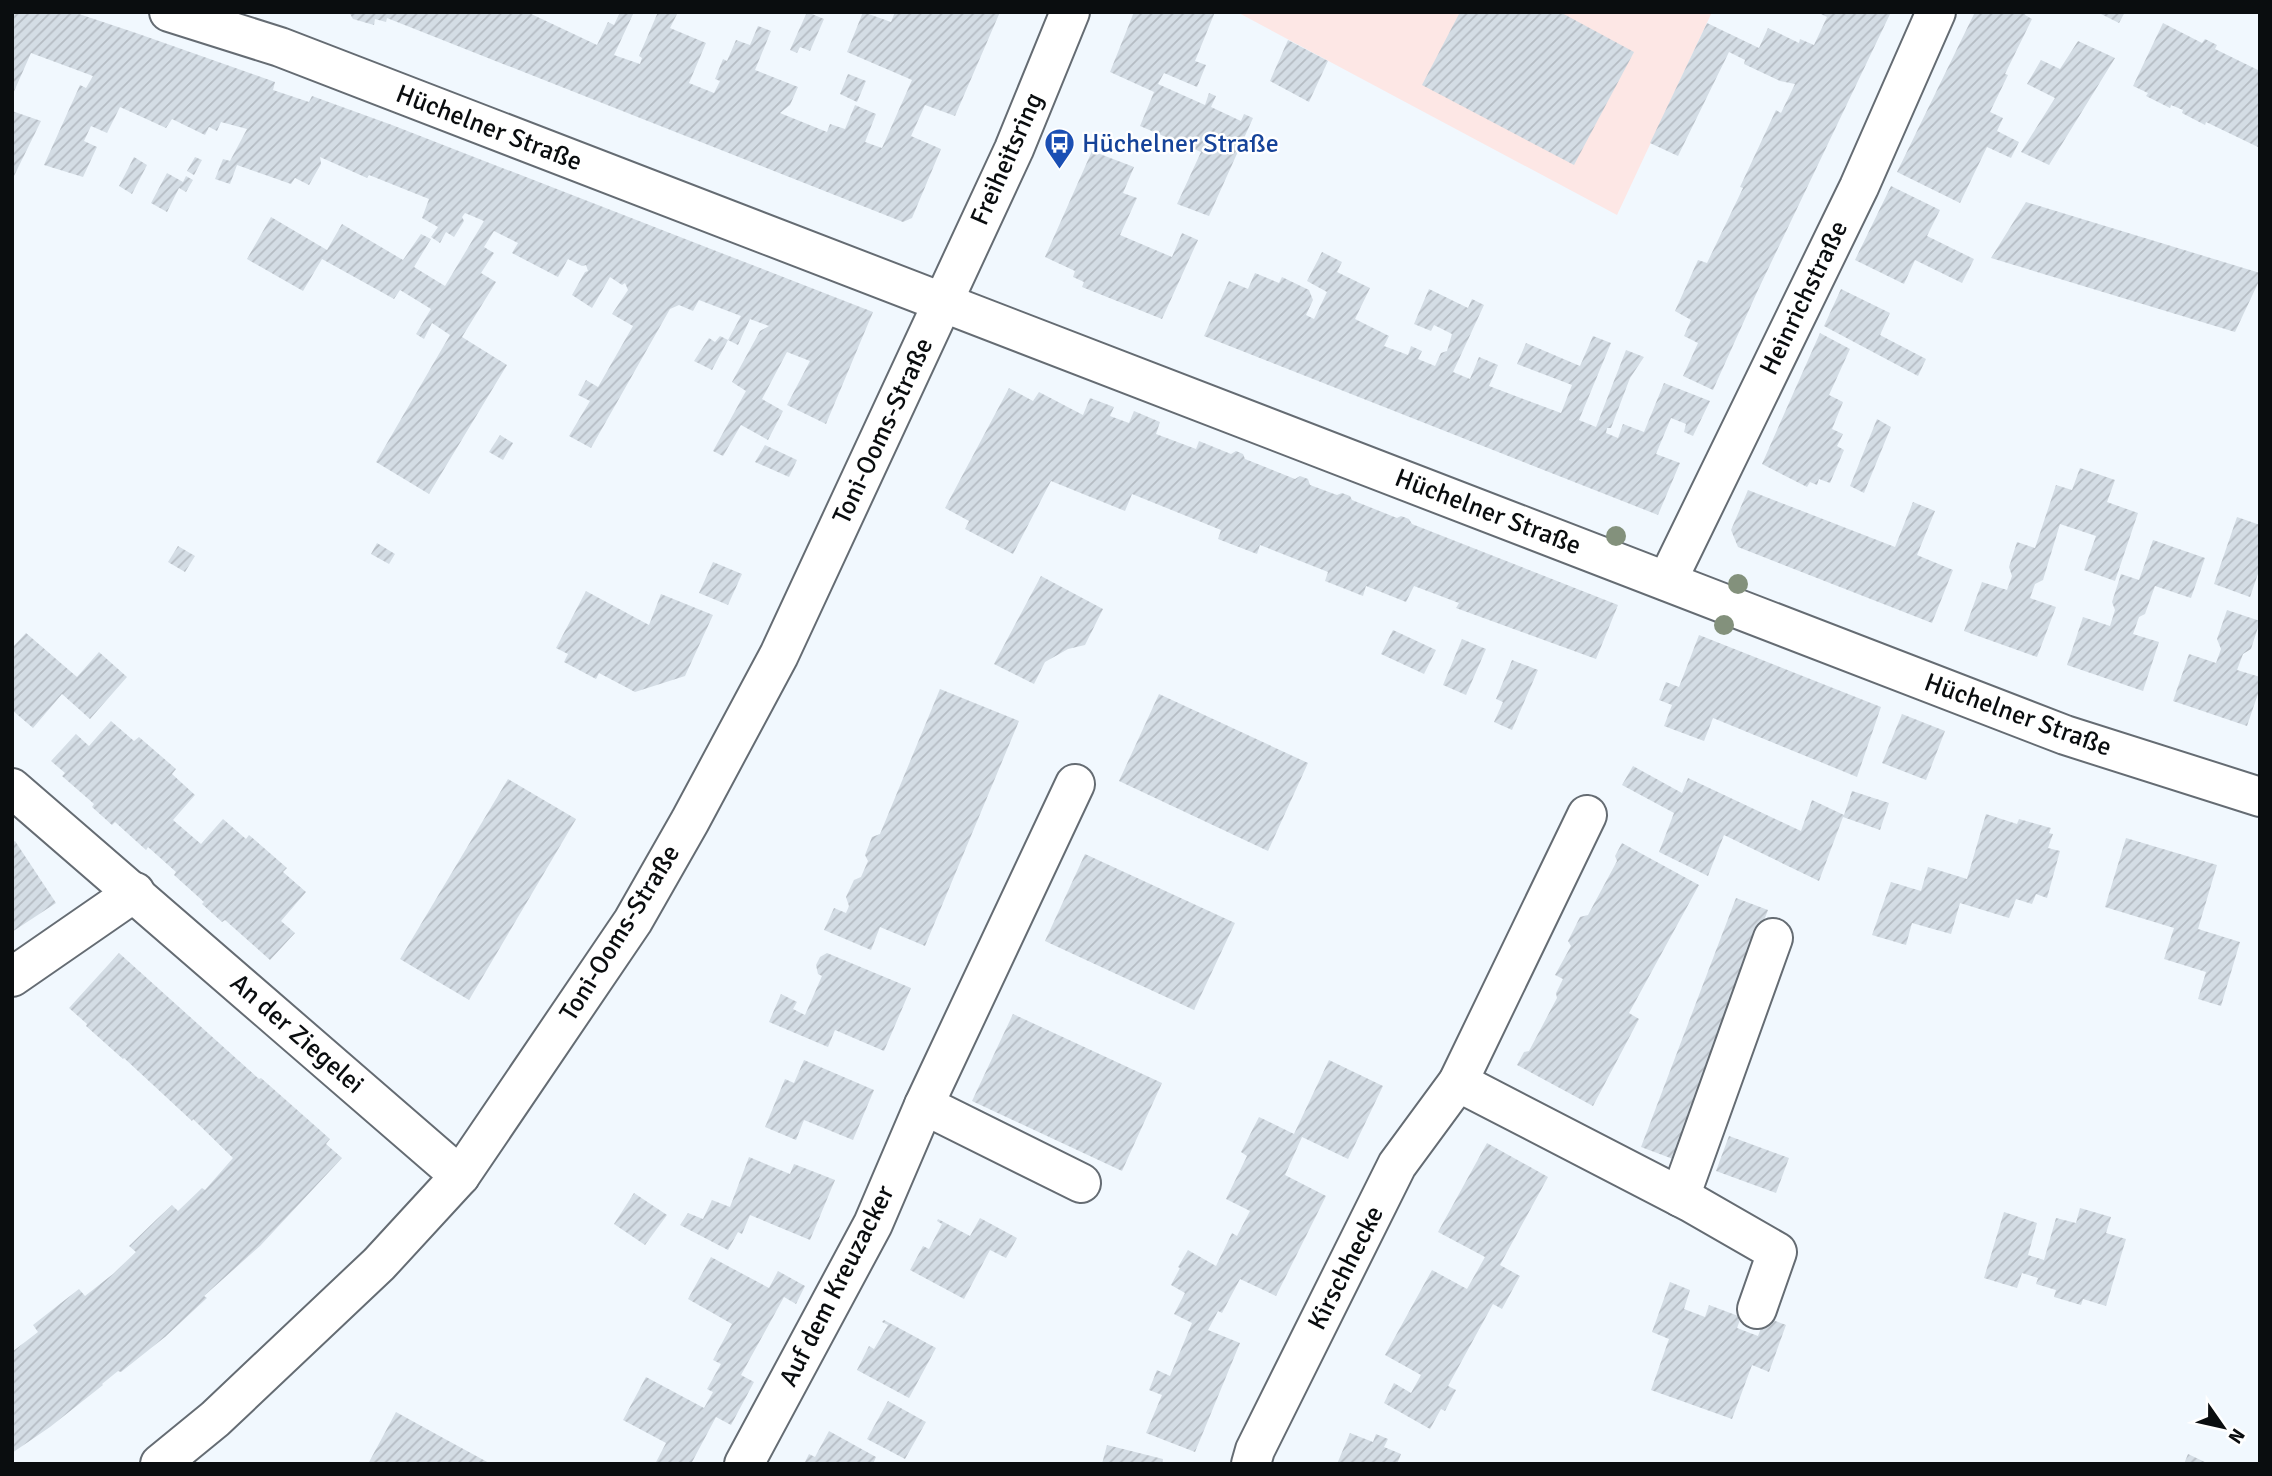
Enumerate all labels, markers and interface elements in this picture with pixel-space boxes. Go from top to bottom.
street label: Hüchelner Straße [391,78,587,178]
street label: Freiheitsring [964,88,1050,230]
bus stop icon: Hüchelner Straße [1042,127,1076,171]
place label: Hüchelner Straße [1082,128,1279,160]
street label: Heinrichstraße [1753,216,1855,380]
street label: Toni-Ooms-Straße [826,333,940,529]
street label: Hüchelner Straße [1390,462,1586,562]
street label: Hüchelner Straße [1920,666,2116,764]
street label: Toni-Ooms-Straße [553,839,687,1027]
street label: An der Ziegelei [224,967,370,1101]
street label: Auf dem Kreuzacker [772,1180,902,1392]
street label: Kirschhecke [1301,1201,1391,1335]
north arrow [2188,1392,2258,1462]
text: N [2223,1424,2250,1448]

